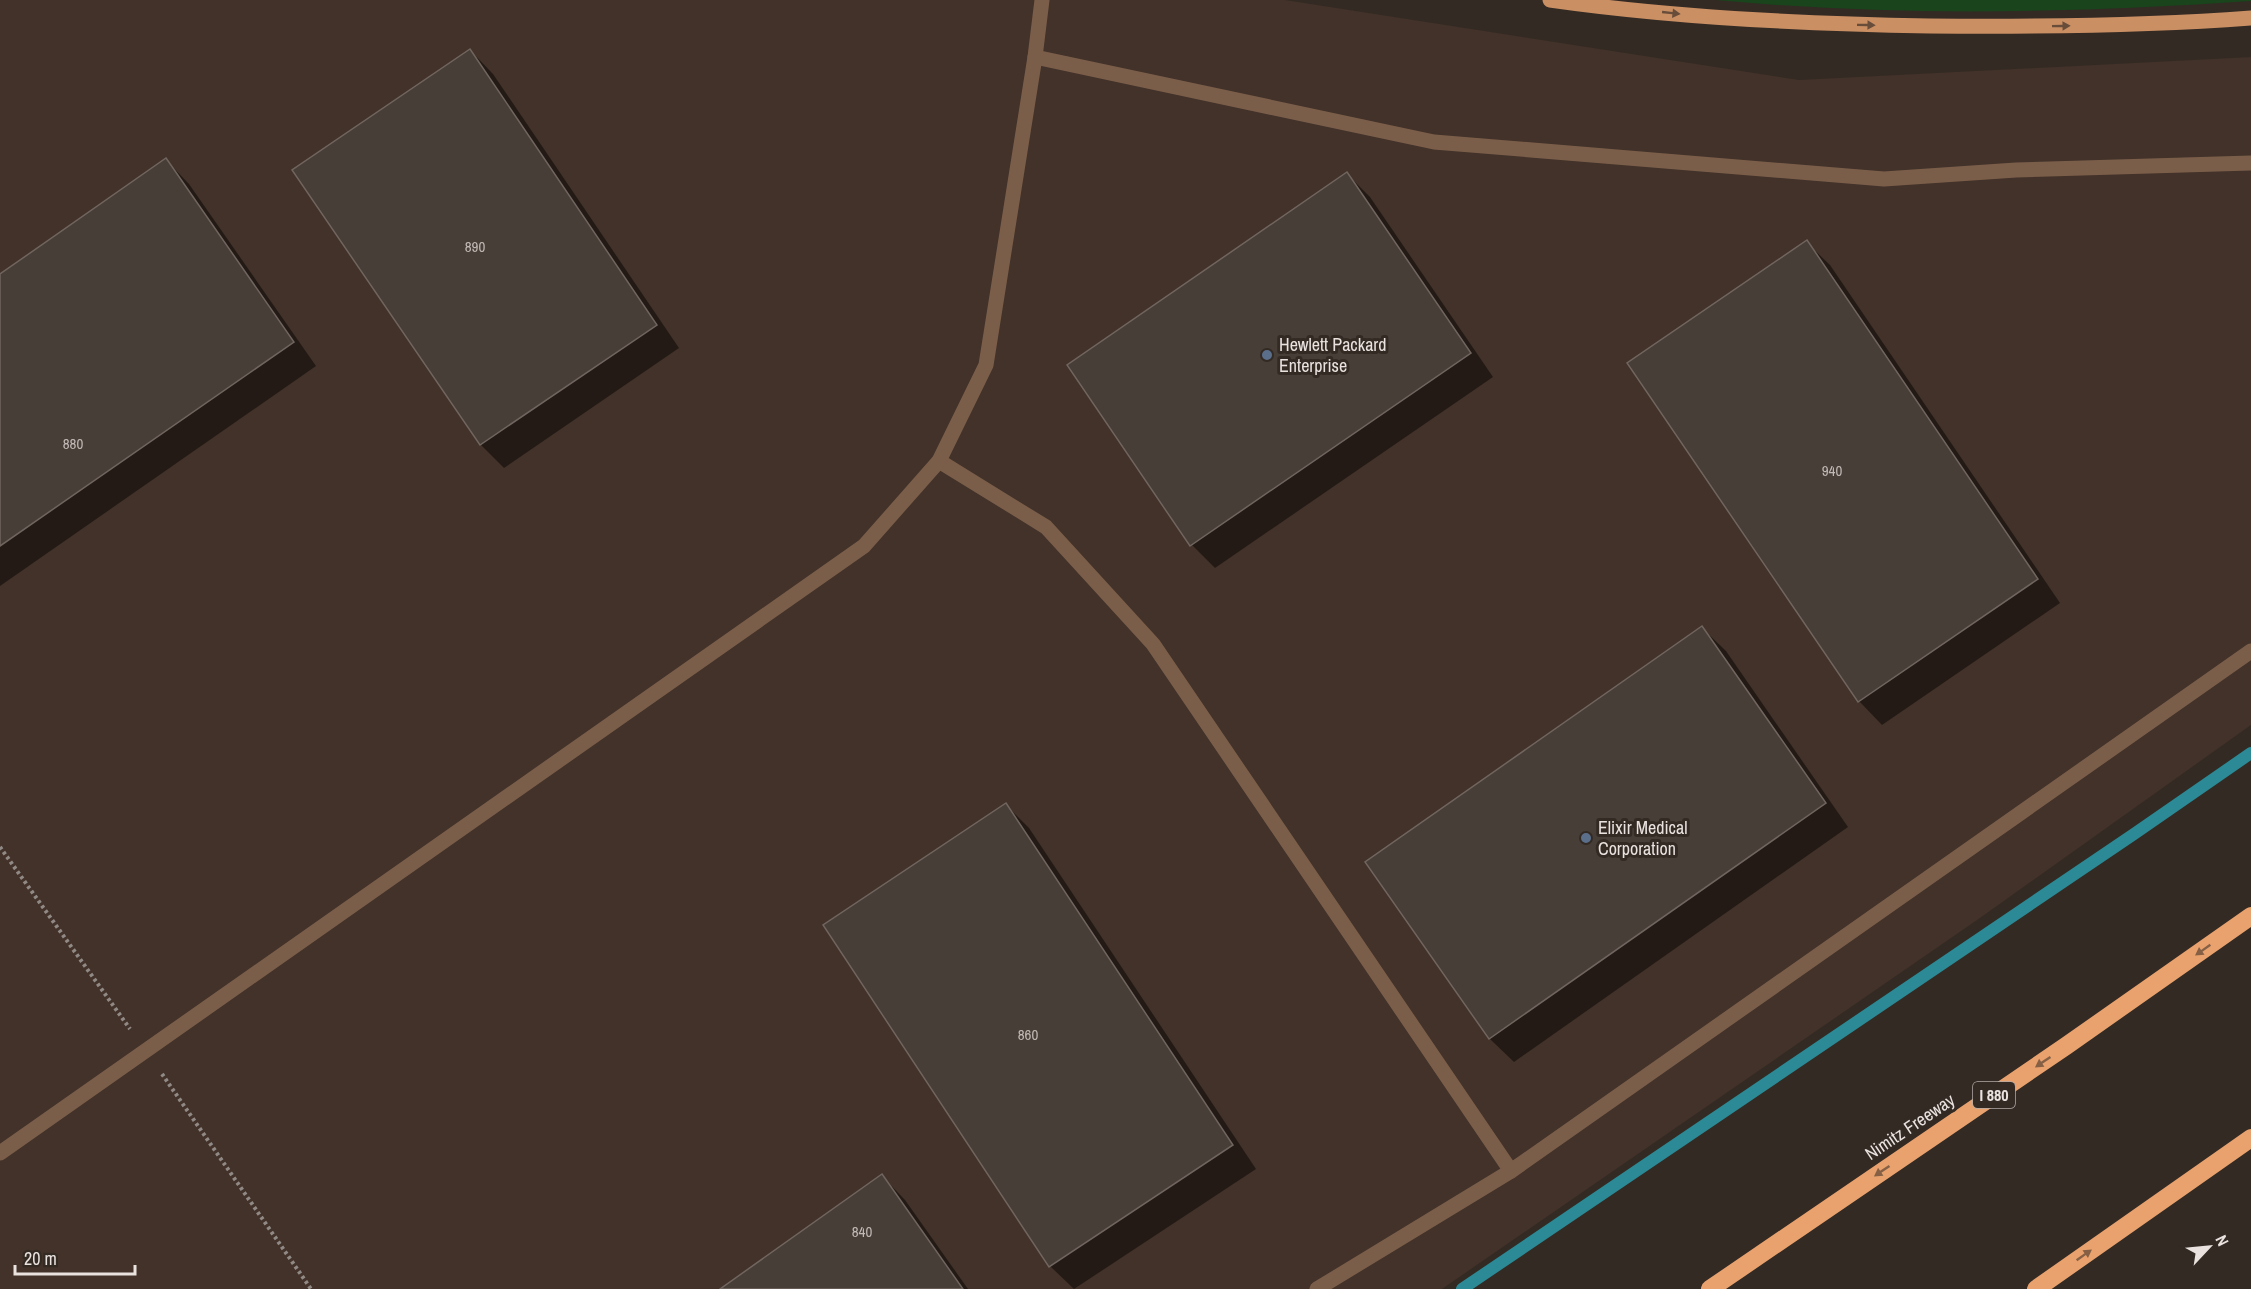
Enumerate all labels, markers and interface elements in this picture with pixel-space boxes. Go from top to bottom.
one-way arrow [1662,8,1681,18]
one-way arrow [1856,20,1875,29]
one-way arrow [2051,21,2070,30]
house number: 890 [465,236,485,257]
place label: Hewlett Packard Enterprise [1279,332,1386,378]
marker: Hewlett Packard Enterprise [1260,348,1274,362]
house number: 880 [63,433,83,454]
house number: 940 [1822,460,1842,481]
place label: Elixir Medical Corporation [1598,815,1687,861]
marker: Elixir Medical Corporation [1579,831,1593,845]
one-way arrow [2196,944,2212,956]
house number: 860 [1018,1024,1038,1045]
one-way arrow [2036,1056,2052,1068]
road number: I 880 [1973,1082,2015,1108]
street label: Nimitz Freeway [1860,1087,1960,1166]
one-way arrow [1874,1166,1891,1177]
north arrow [2179,1217,2239,1277]
house number: 840 [852,1221,872,1242]
text: N [2211,1231,2234,1250]
scale bar [15,1238,135,1276]
text: 20 m [24,1246,57,1271]
one-way arrow [2075,1249,2091,1261]

